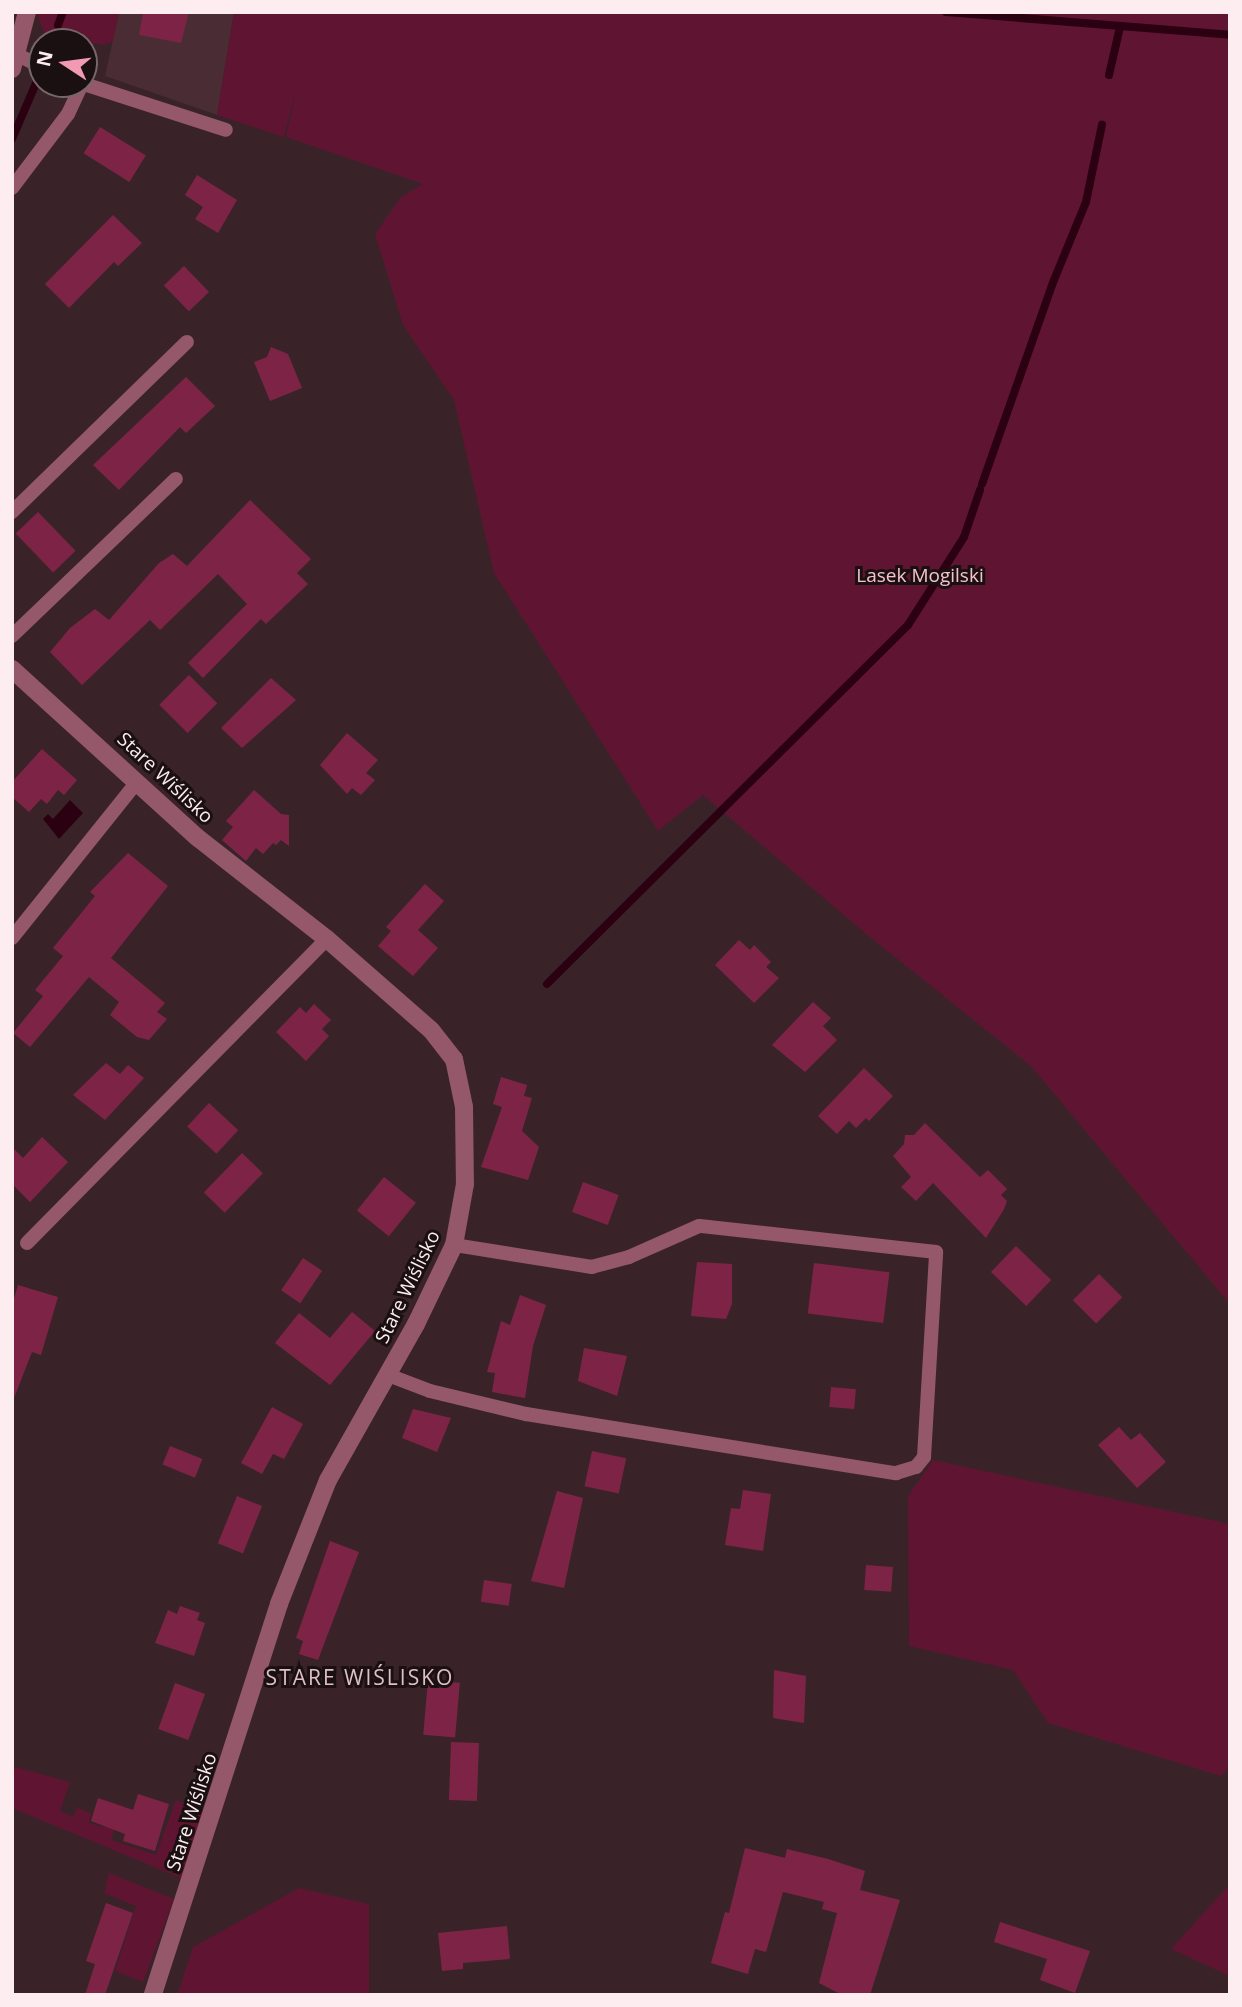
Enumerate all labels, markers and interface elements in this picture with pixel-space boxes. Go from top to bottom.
north arrow [28,28,98,98]
text: N [30,48,59,69]
park label: Lasek Mogilski [856,565,984,587]
street label: Stare Wiślisko [112,728,218,828]
street label: Stare Wiślisko [371,1227,445,1347]
district label: STARE WIŚLISKO [267,1664,453,1690]
street label: Stare Wiślisko [162,1750,222,1874]

